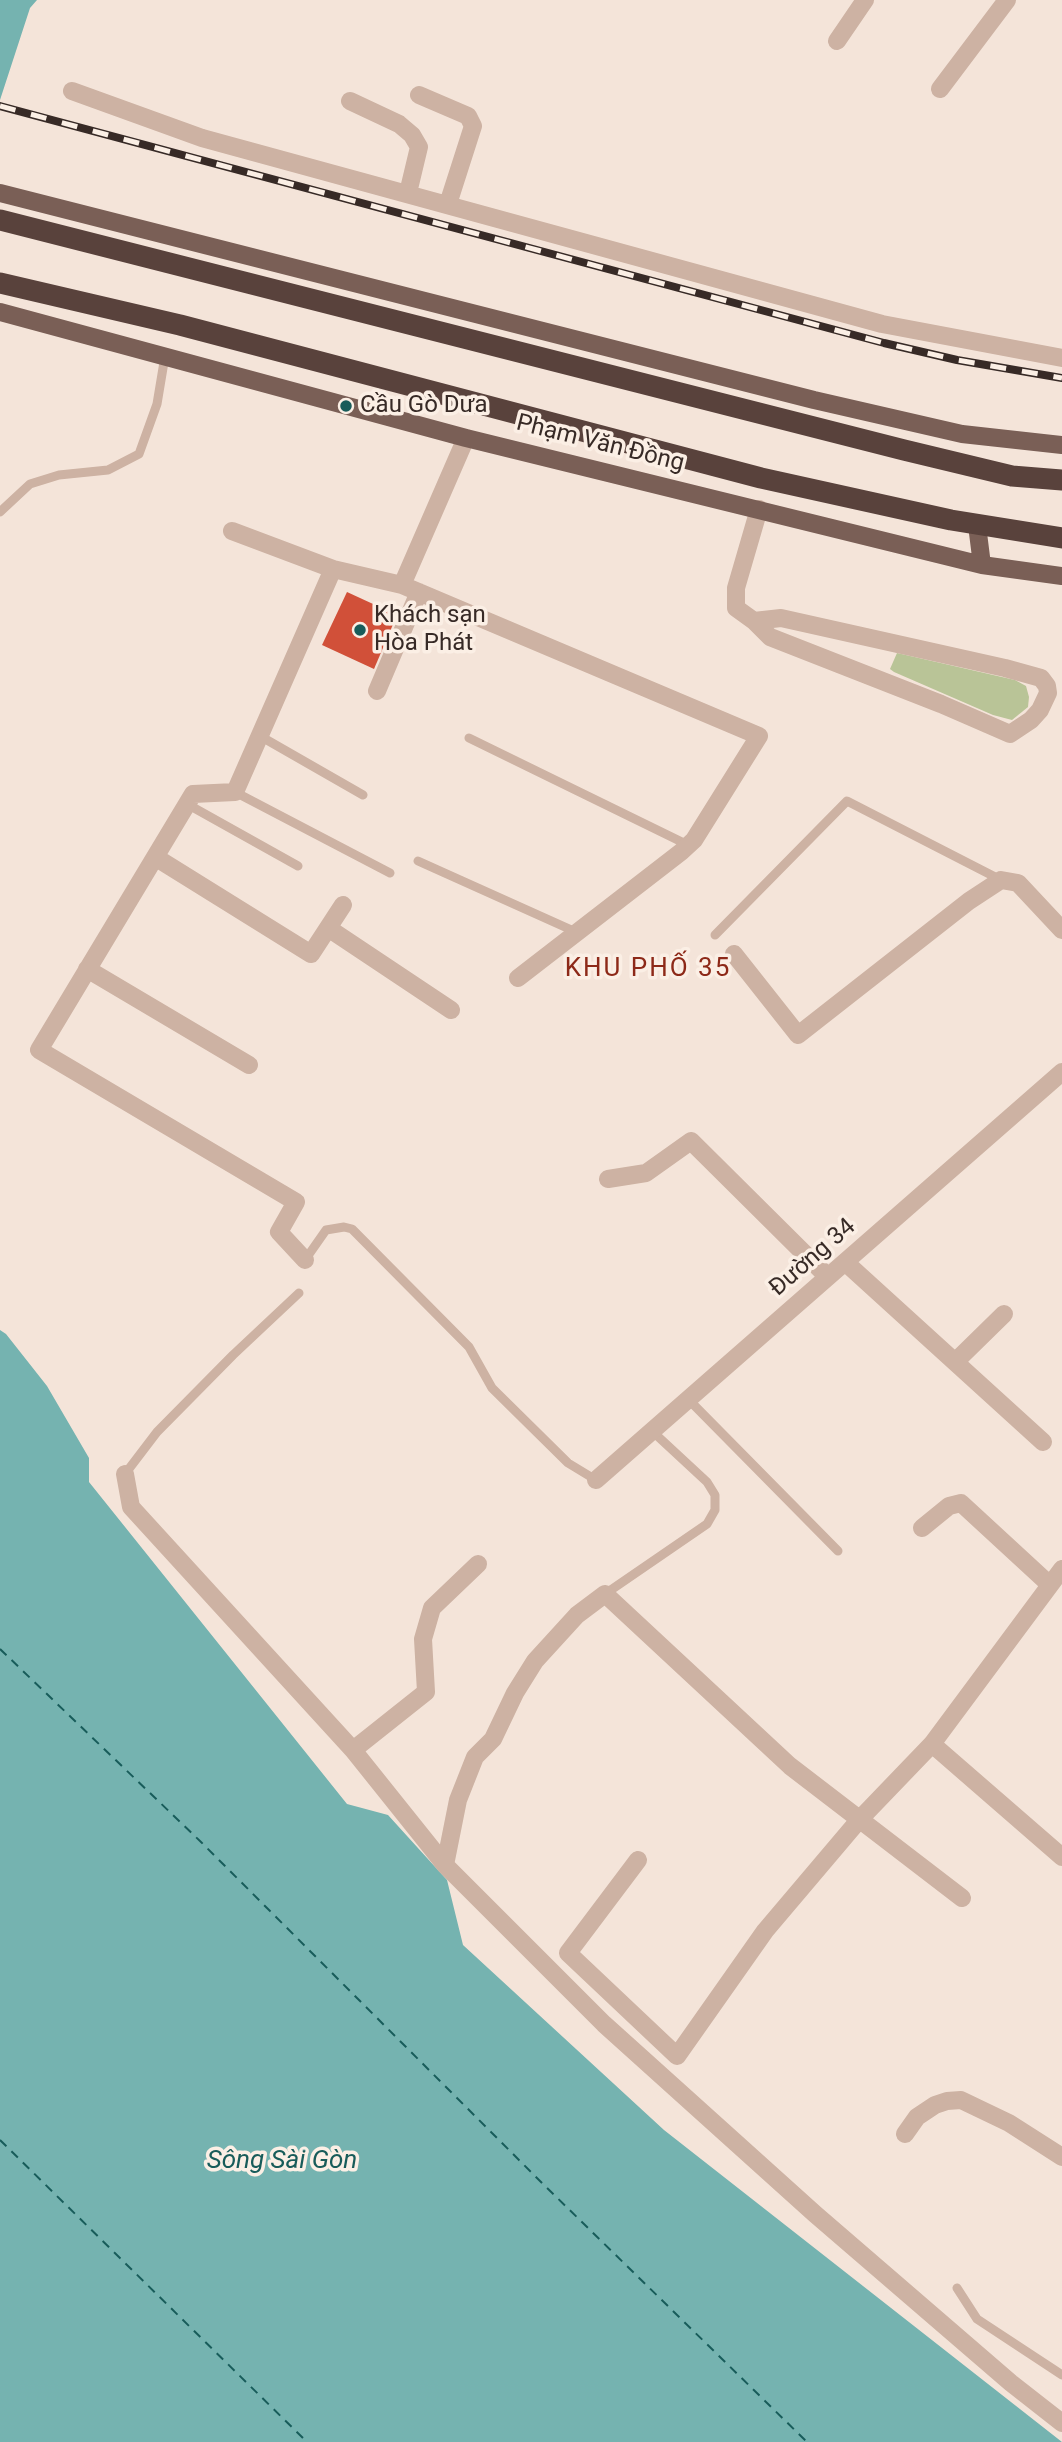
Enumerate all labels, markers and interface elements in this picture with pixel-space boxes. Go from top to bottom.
place label: Cầu Gò Dưa [360,392,488,420]
marker: Cầu Gò Dưa [338,398,354,414]
street label: Phạm Văn Đồng [513,409,687,479]
place label: Khách sạn Hòa Phát [374,602,486,658]
marker: Khách sạn Hòa Phát [352,622,368,638]
district label: KHU PHỐ 35 [566,953,730,985]
street label: Đường 34 [764,1213,862,1303]
water label: Sông Sài Gòn [207,2145,357,2177]

